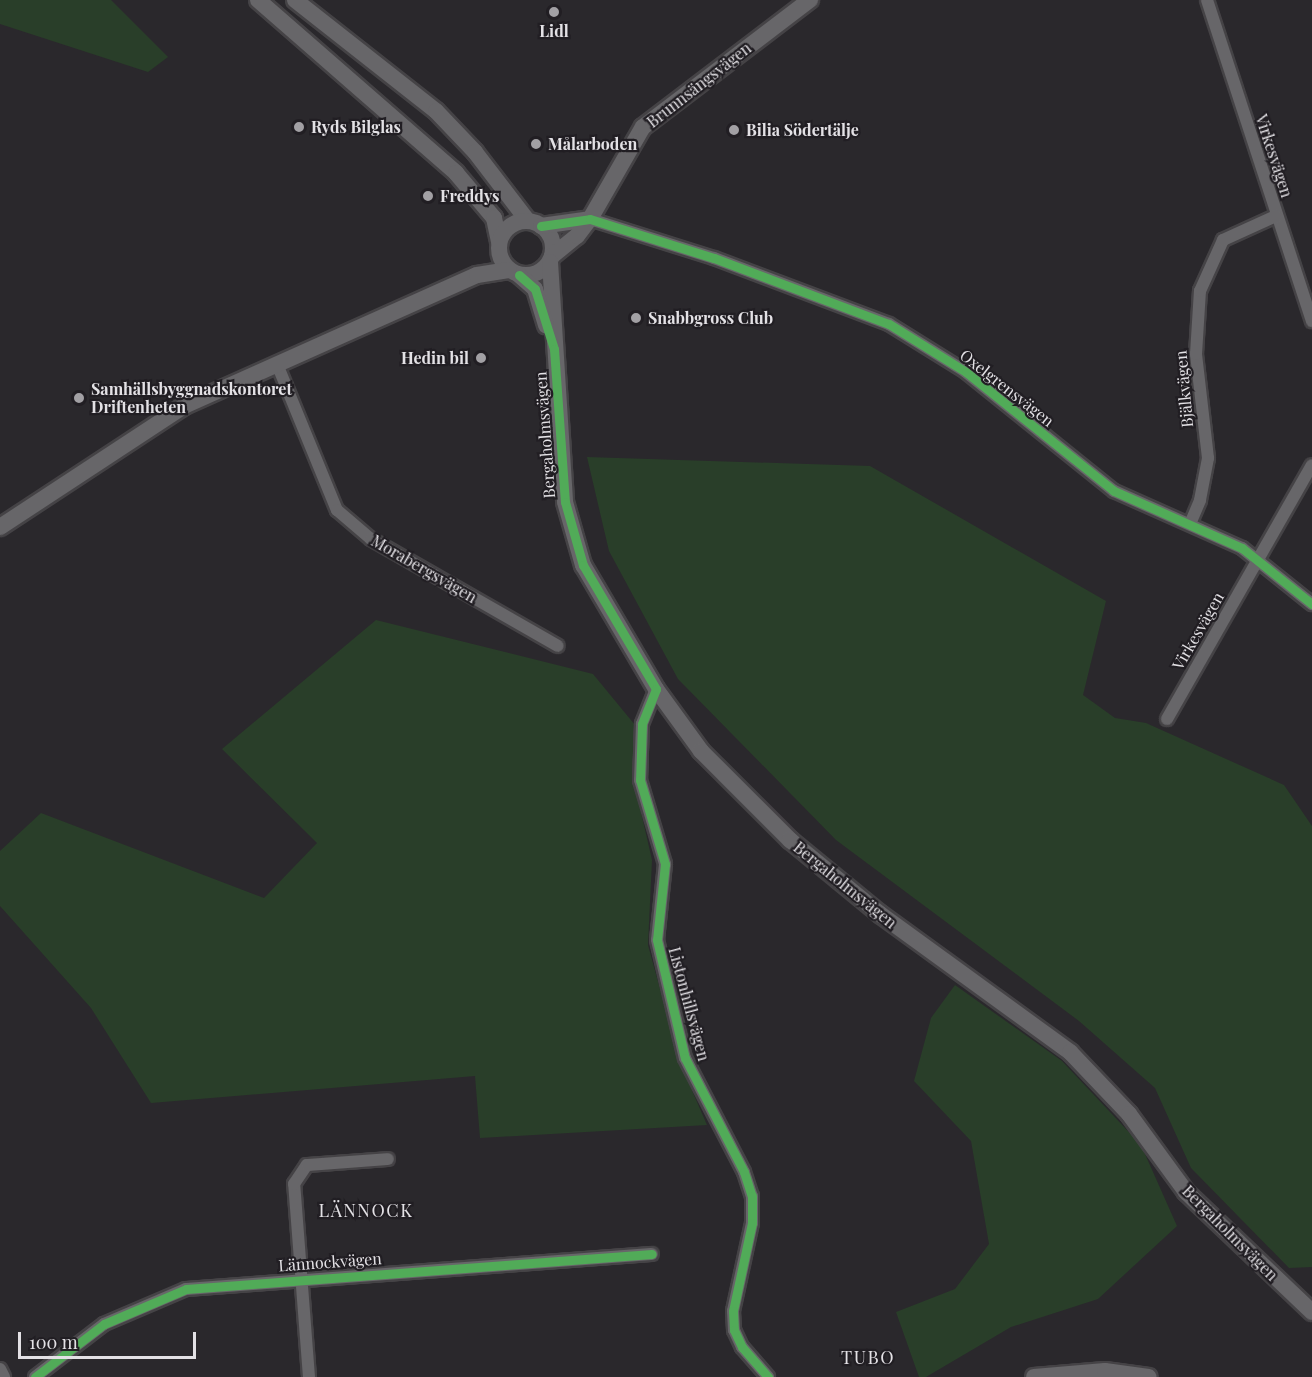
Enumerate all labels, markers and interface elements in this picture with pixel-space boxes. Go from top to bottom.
marker: Lidl [547,5,561,19]
place label: Lidl [539,21,569,41]
street label: Brunnsängsvägen [643,38,755,132]
street label: Virkesvägen [1252,112,1296,200]
place label: Ryds Bilglas [311,117,401,137]
marker: Ryds Bilglas [292,120,306,134]
place label: Bilia Södertälje [746,120,859,140]
marker: Bilia Södertälje [727,123,741,137]
place label: Målarboden [548,134,637,154]
marker: Målarboden [529,137,543,151]
place label: Freddys [440,186,499,206]
marker: Freddys [421,189,435,203]
place label: Snabbgross Club [648,308,773,328]
marker: Snabbgross Club [629,311,643,325]
street label: Oxelgrensvägen [956,345,1058,431]
place label: Hedin bil [401,348,469,368]
street label: Bjälkvägen [1171,350,1197,428]
marker: Hedin bil [474,351,488,365]
street label: Bergaholmsvägen [531,371,559,499]
place label: Samhällsbyggnadskontoret Driftenheten [91,379,292,417]
marker: Samhällsbyggnadskontoret Driftenheten [72,391,86,405]
street label: Morabergsvägen [368,531,480,607]
street label: Virkesvägen [1168,589,1228,673]
street label: Bergaholmsvägen [790,838,900,932]
street label: Listonhillsvägen [665,945,713,1063]
street label: Bergaholmsvägen [1178,1181,1282,1285]
district label: LÄNNOCK [319,1199,413,1221]
street label: Lännockvägen [278,1249,382,1275]
scale bar [21,1320,200,1358]
text: 100 m [29,1330,78,1354]
district label: TUBO [841,1346,895,1368]

